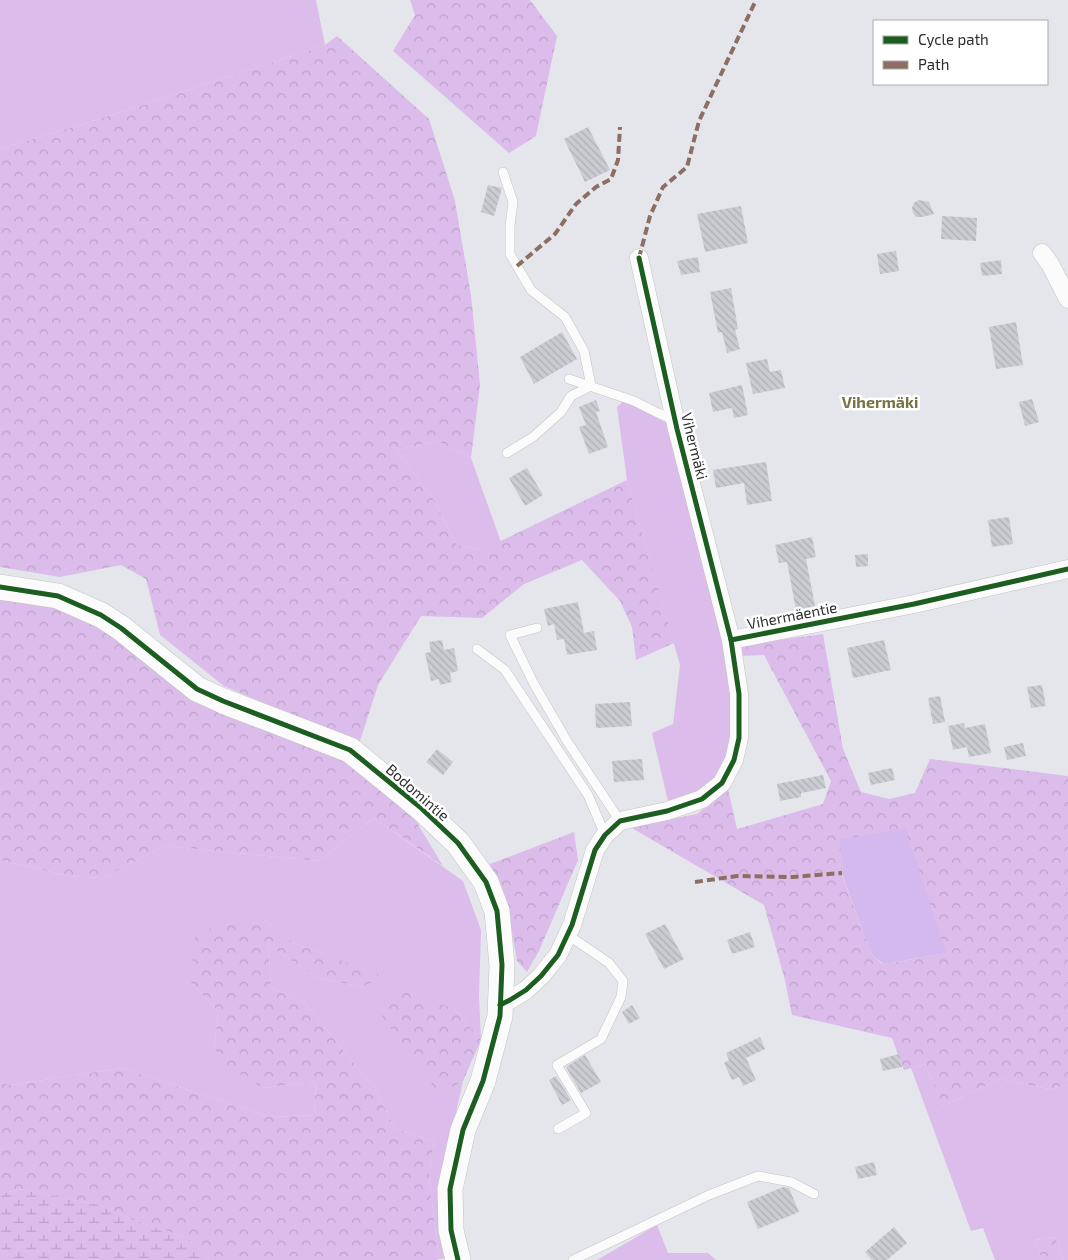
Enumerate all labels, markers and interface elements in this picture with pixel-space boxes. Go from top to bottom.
legend [873,20,1048,85]
text: Cycle path [918,30,989,48]
text: Path [918,55,949,73]
district label: Vihermäki [842,392,918,411]
street label: Vihermäki [678,411,712,481]
street label: Vihermäentie [745,597,839,633]
street label: Bodomintie [383,760,453,824]

